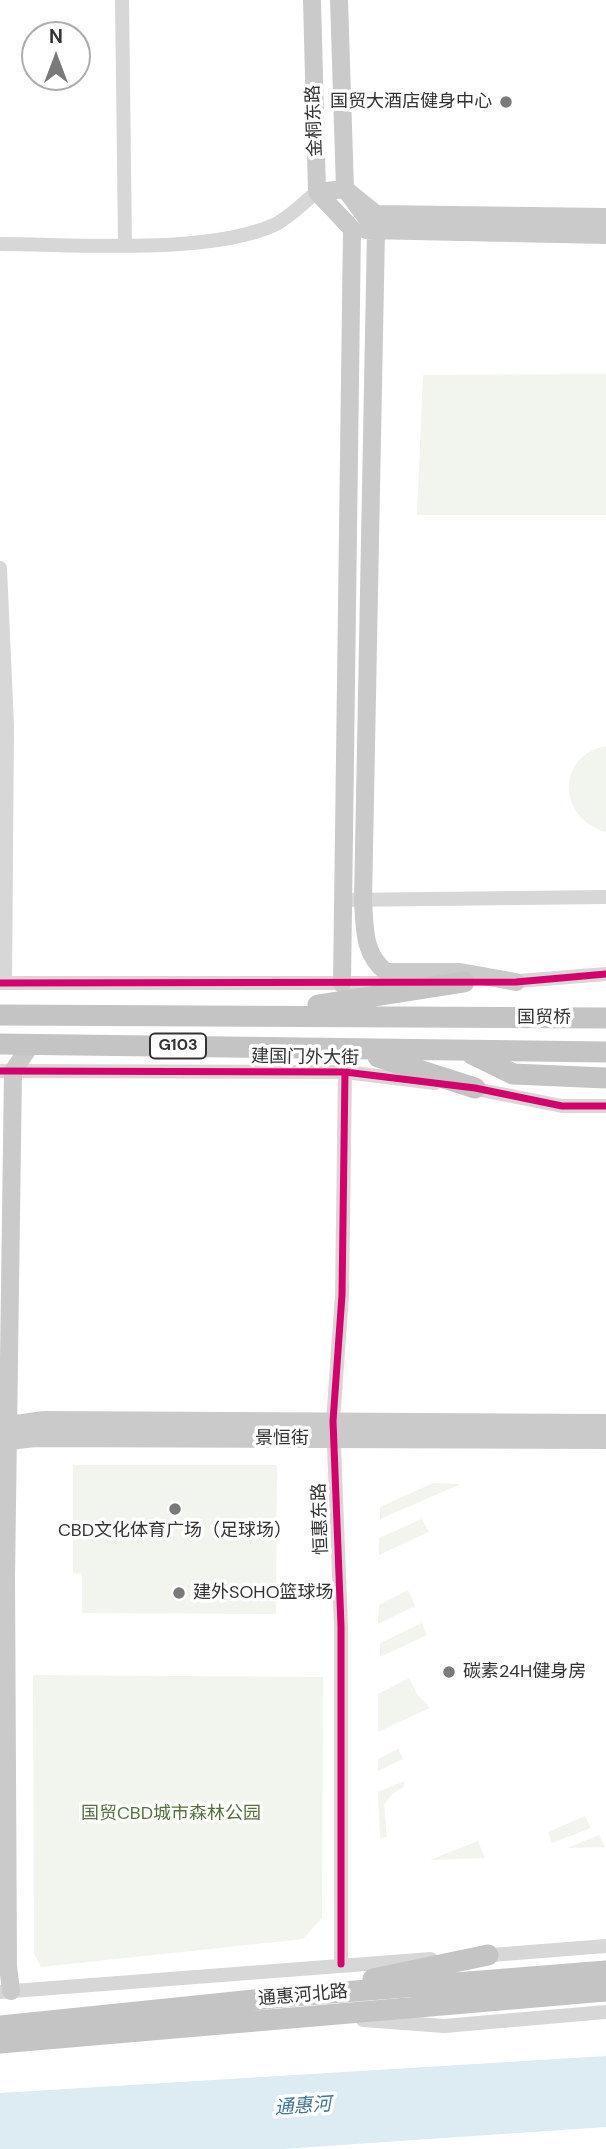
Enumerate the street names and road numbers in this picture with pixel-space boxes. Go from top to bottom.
street label: 金桐东路 [303,85,327,157]
street label: 国贸桥 [517,1007,571,1029]
road number: G103 [150,1034,206,1058]
street label: 建国门外大街 [251,1046,359,1070]
street label: 景恒街 [255,1428,309,1450]
street label: 恒惠东路 [309,1483,333,1555]
street label: 通惠河北路 [257,1981,349,2011]

